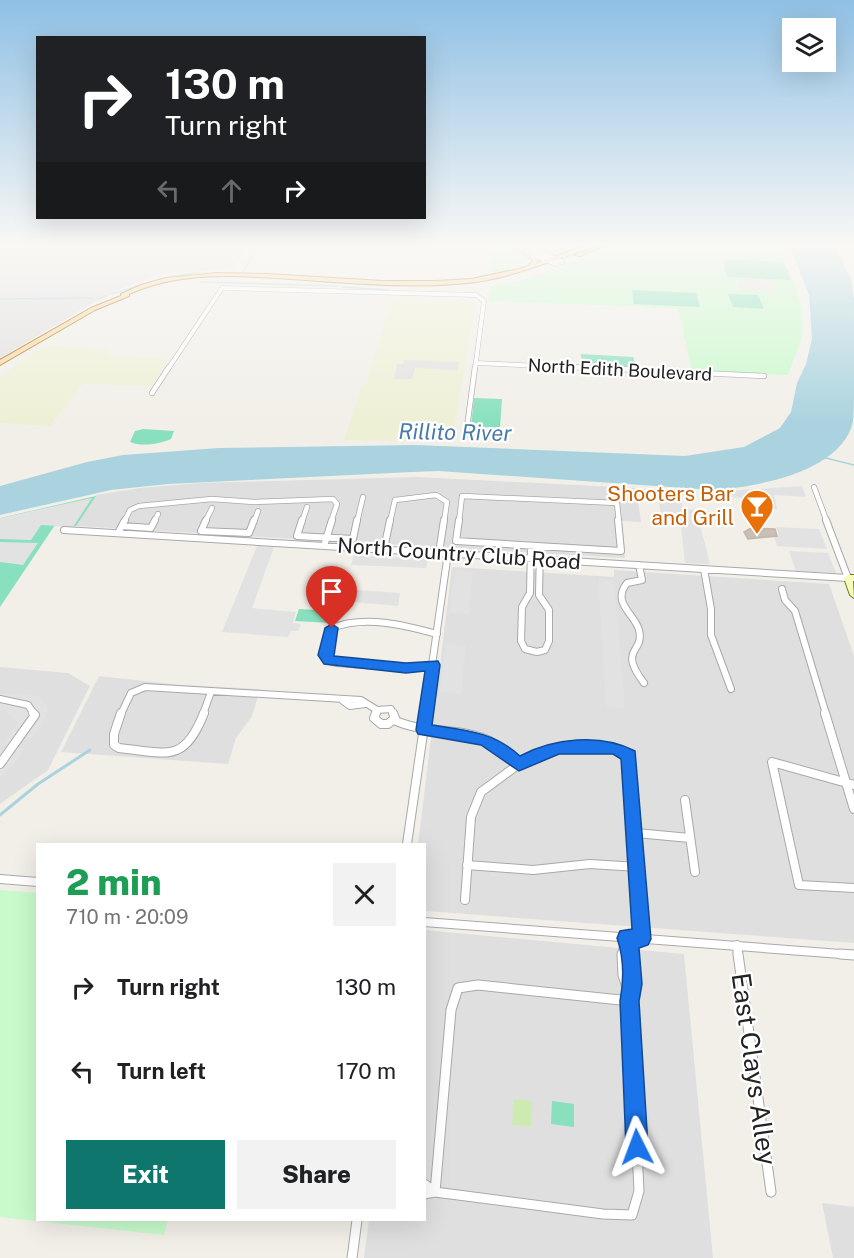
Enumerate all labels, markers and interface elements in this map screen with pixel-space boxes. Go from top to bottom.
map controls [782,18,836,72]
button: layers [782,18,836,72]
text: 130 m [165,59,285,108]
icon: right [66,60,144,138]
text: Turn right [165,109,288,141]
icon: left [152,174,185,207]
icon: ahead [215,174,248,207]
icon: right [278,174,311,207]
street label: North Edith Boulevard [527,354,713,385]
water label: Rillito River [398,418,512,446]
place label: Shooters Bar and Grill [607,481,734,530]
bar icon: Shooters Bar and Grill [739,488,775,535]
street label: North Country Club Road [336,533,582,574]
pin [306,566,357,628]
icon: arrive [315,575,348,608]
text: 2 min [66,861,162,903]
button: close [333,863,396,926]
text: 710 m · 20:09 [66,905,188,929]
icon: right [66,971,99,1004]
street label: East Clays Alley [726,971,783,1167]
text: Turn right [117,974,220,1000]
text: 130 m [335,974,396,1000]
icon: left [66,1055,99,1088]
text: Turn left [117,1058,206,1084]
text: 170 m [336,1058,396,1084]
position arrow [605,1115,669,1179]
button: Exit [66,1140,225,1209]
button: Share [237,1140,396,1209]

